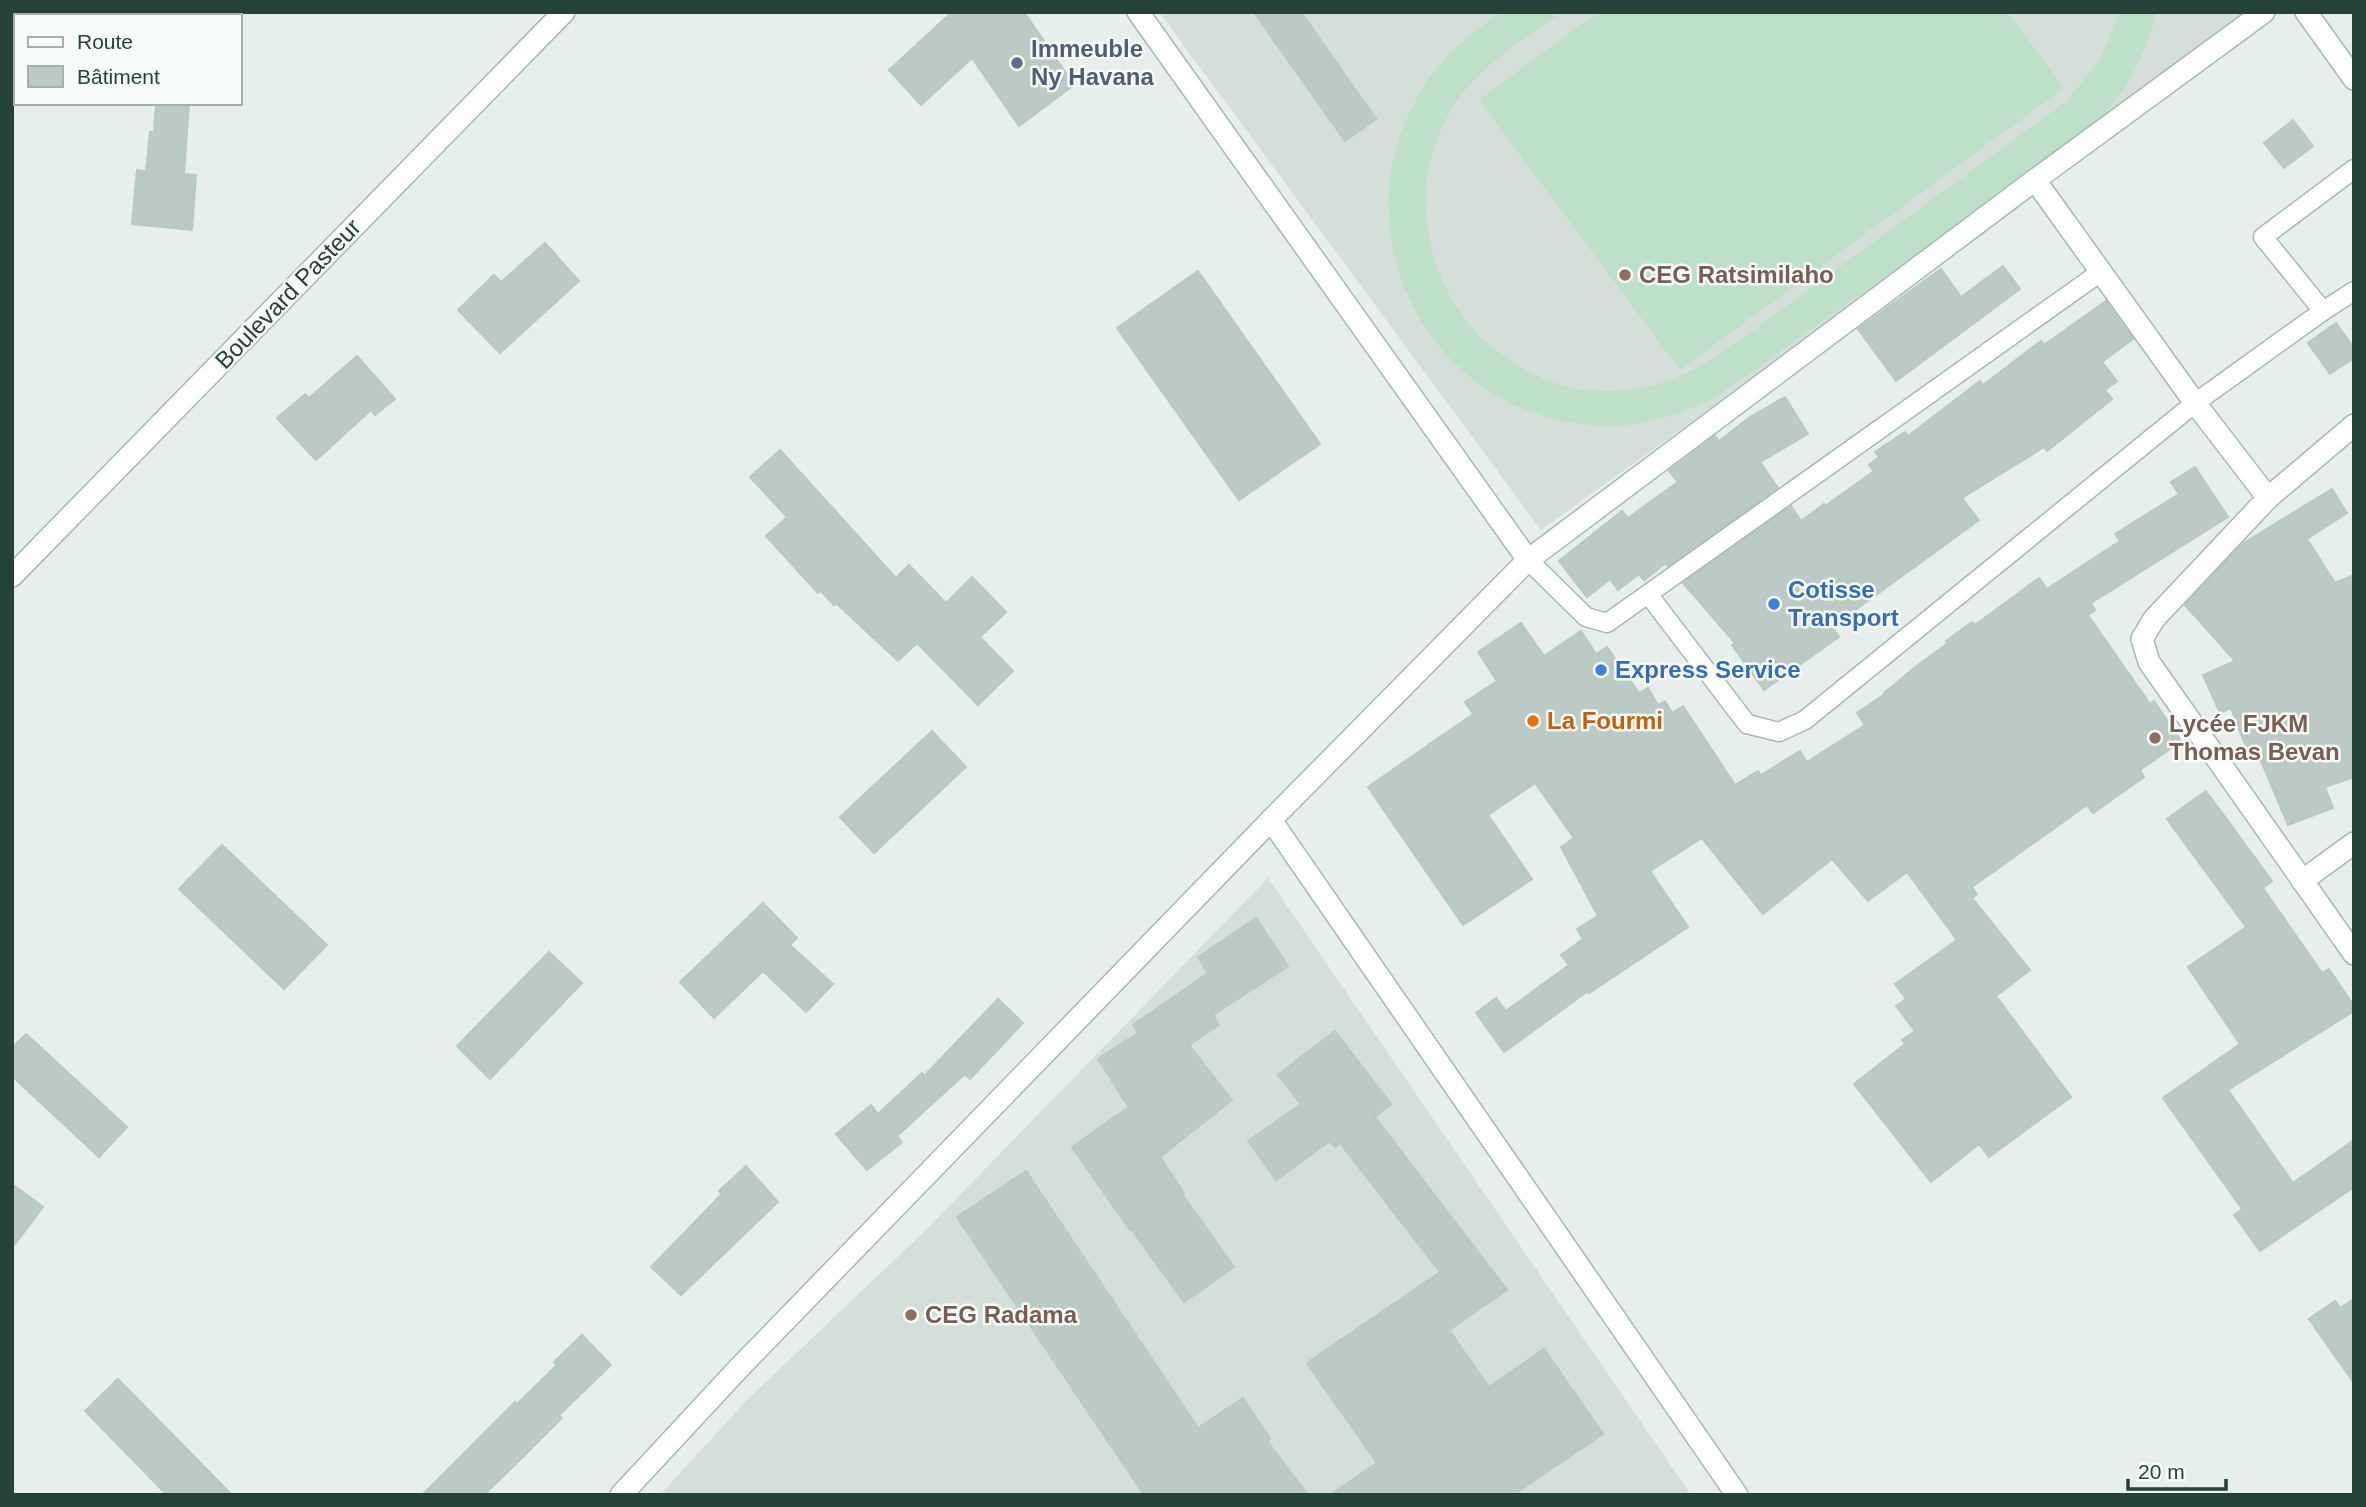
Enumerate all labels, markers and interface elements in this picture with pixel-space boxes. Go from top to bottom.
legend [14,14,242,105]
text: Route [77,30,133,53]
place label: Immeuble Ny Havana [1031,35,1154,90]
marker: Immeuble Ny Havana [1009,55,1025,71]
text: Bâtiment [77,65,160,88]
street label: Boulevard Pasteur [209,213,366,374]
place label: CEG Ratsimilaho [1639,261,1834,288]
marker: CEG Ratsimilaho [1617,267,1633,283]
place label: Cotisse Transport [1788,576,1899,631]
marker: Cotisse Transport [1766,596,1782,612]
place label: Express Service [1615,656,1800,683]
marker: Express Service [1593,662,1609,678]
place label: La Fourmi [1547,707,1663,734]
place label: Lycée FJKM Thomas Bevan [2169,710,2340,765]
marker: La Fourmi [1525,713,1541,729]
marker: Lycée FJKM Thomas Bevan [2147,730,2163,746]
place label: CEG Radama [925,1301,1078,1328]
marker: CEG Radama [903,1307,919,1323]
scale bar [2128,1448,2226,1492]
text: 20 m [2138,1460,2185,1483]

